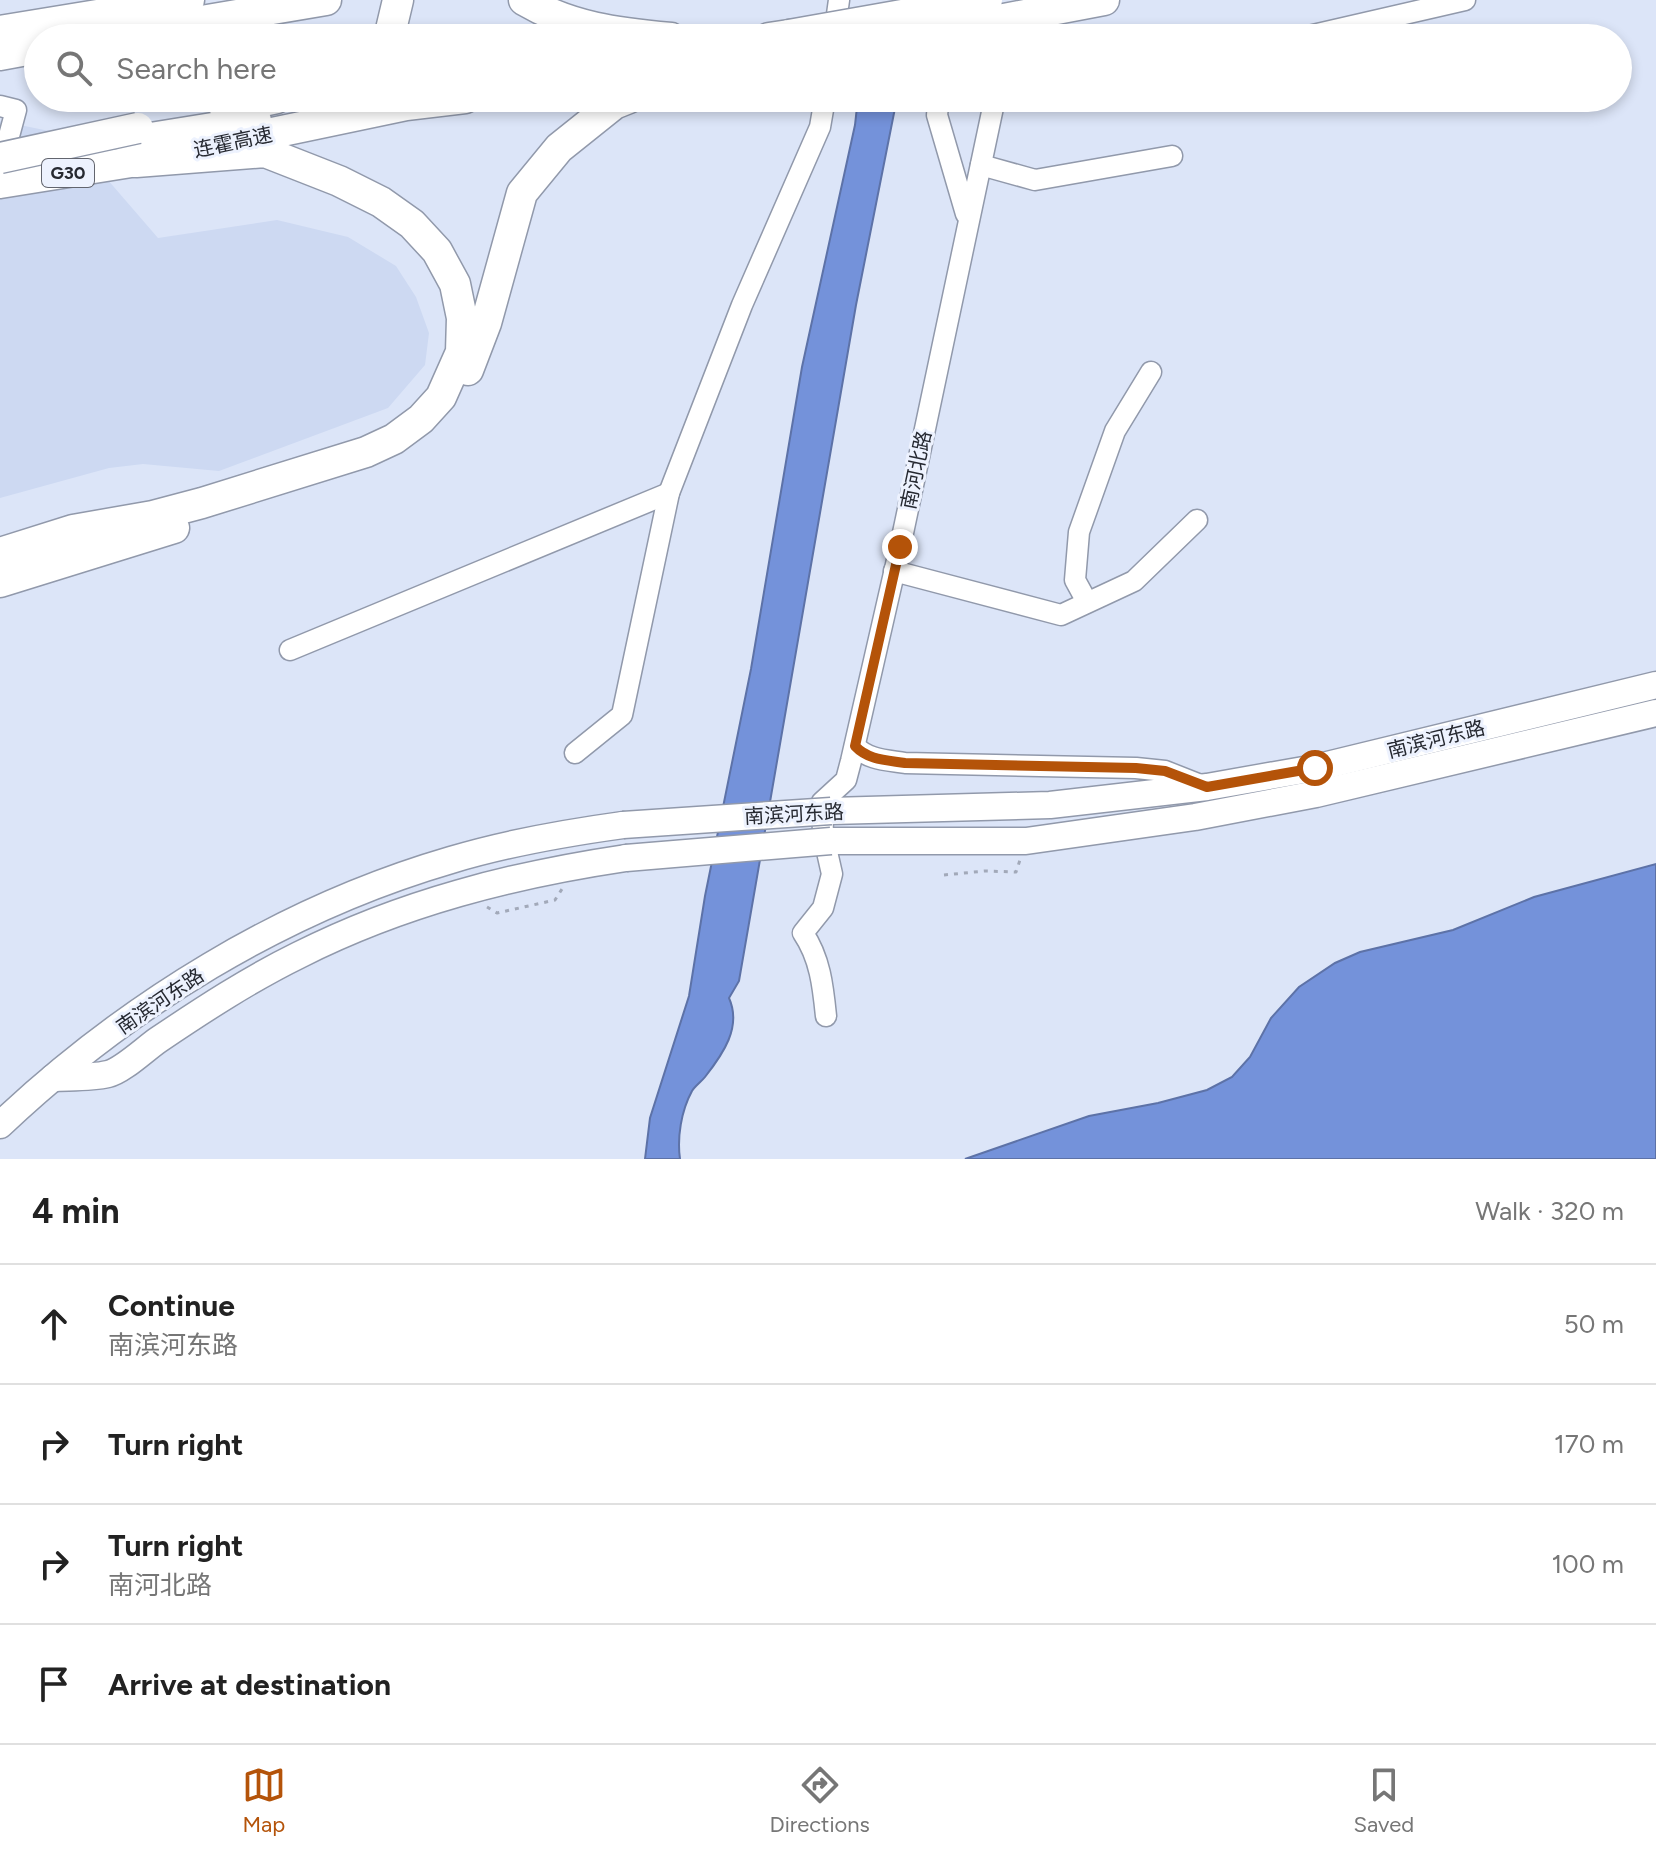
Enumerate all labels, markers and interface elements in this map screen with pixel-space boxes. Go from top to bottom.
search box [24,24,1632,112]
icon: search [52,46,96,90]
text: Search here [116,50,276,87]
street label: 连霍高速 [191,122,275,162]
road number: G30 [42,159,94,187]
street label: 南河北路 [896,428,936,512]
route end [882,529,918,565]
street label: 南滨河东路 [1385,715,1487,763]
route start [1297,750,1333,786]
street label: 南滨河东路 [743,799,845,829]
street label: 南滨河东路 [112,963,208,1039]
text: 4 min [32,1191,119,1232]
text: Walk · 320 m [1475,1195,1624,1227]
text: Continue [108,1287,235,1324]
icon: ahead [32,1302,76,1346]
text: 50 m [1564,1308,1624,1340]
text: 南滨河东路 [108,1329,238,1361]
icon: right [32,1422,76,1466]
text: Turn right [108,1426,243,1463]
text: 170 m [1554,1428,1624,1460]
text: Turn right [108,1527,243,1564]
icon: right [32,1542,76,1586]
text: 100 m [1551,1548,1624,1580]
text: 南河北路 [108,1569,212,1601]
icon: arrive [32,1662,76,1706]
text: Arrive at destination [108,1666,391,1703]
tab: Map [242,1763,286,1838]
tab: Directions [770,1763,870,1838]
tab: Saved [1353,1763,1414,1838]

